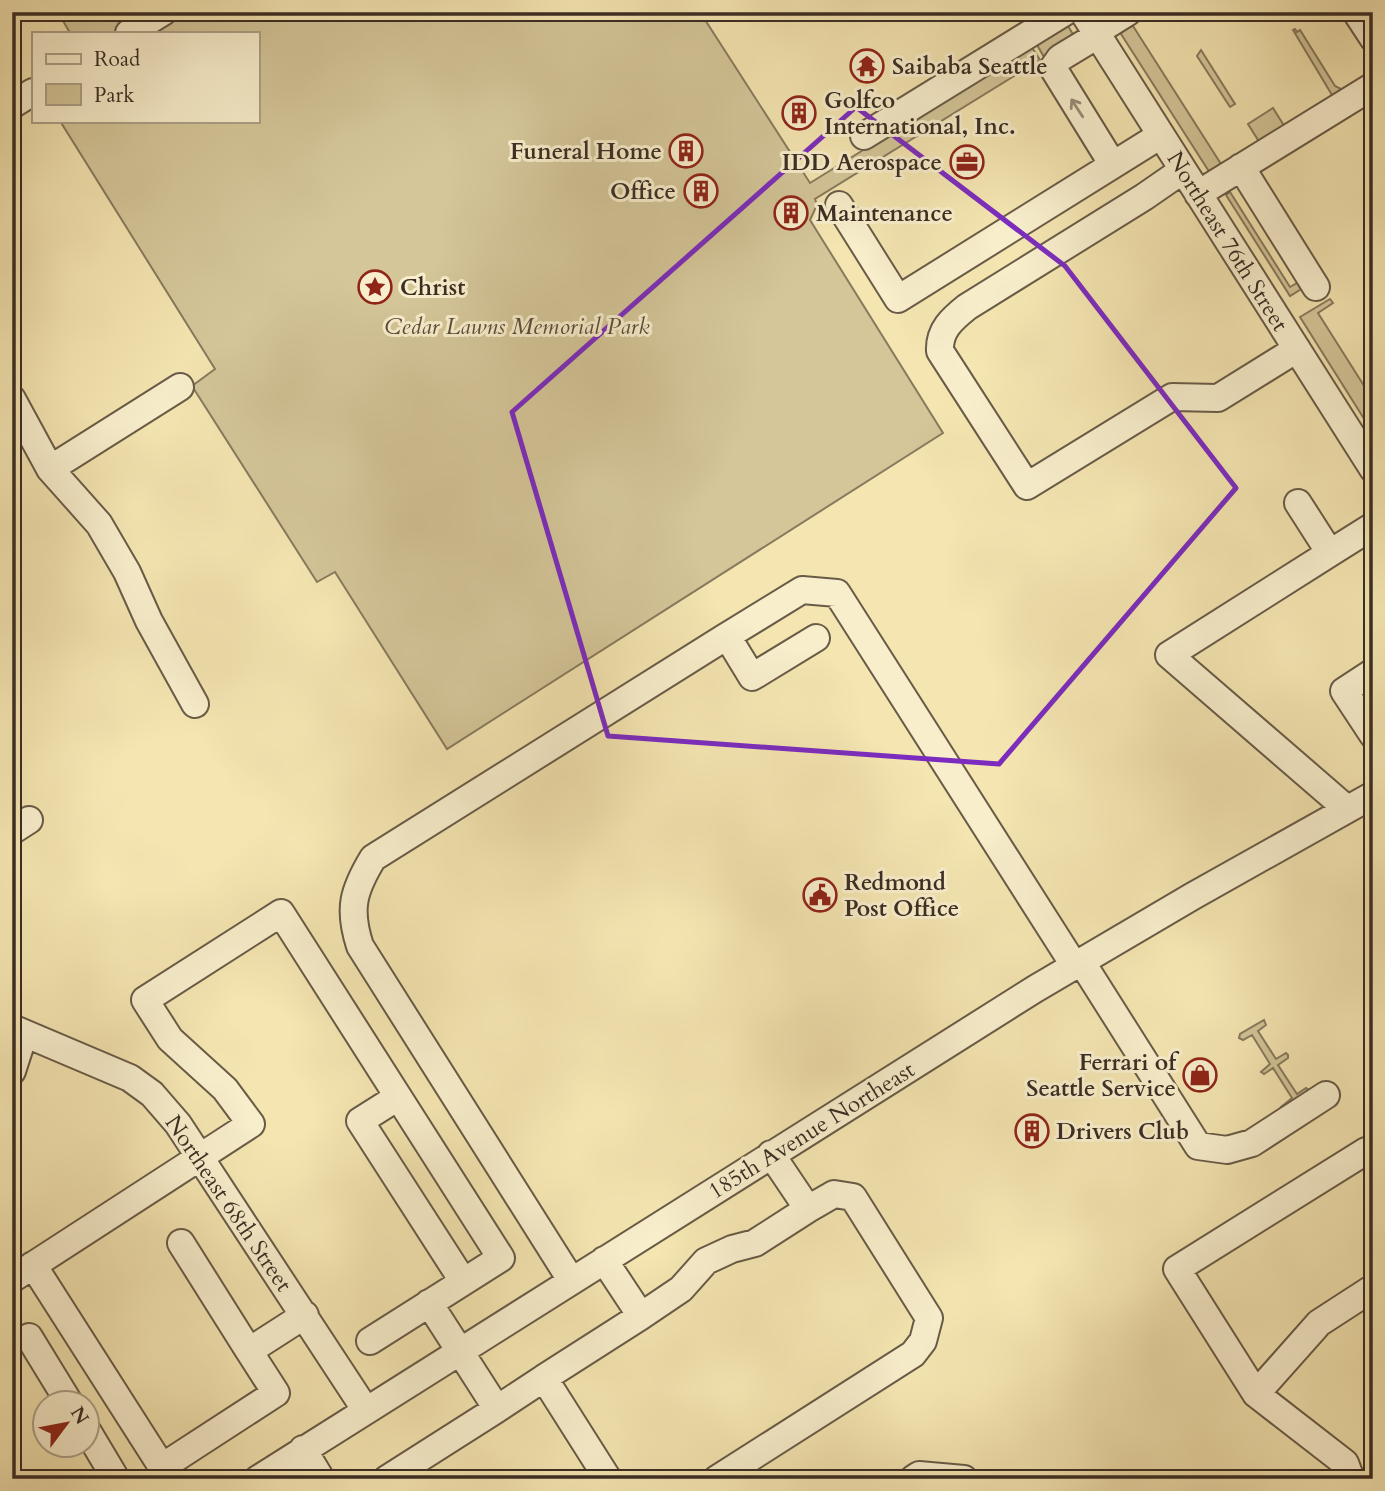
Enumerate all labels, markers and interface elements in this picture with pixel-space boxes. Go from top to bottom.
legend [32,32,259,122]
text: Road [94,45,140,74]
temple icon: Saibaba Seattle [848,47,886,85]
place label: Saibaba Seattle [892,51,1048,82]
text: Park [94,81,135,110]
place label: Golfco International, Inc. [824,85,1016,142]
building icon: Golfco International, Inc. [780,94,818,132]
one-way arrow [1069,99,1084,118]
building icon: Funeral Home [667,132,705,170]
place label: Funeral Home [510,136,662,167]
office icon: IDD Aerospace [948,143,986,181]
street label: Northeast 76th Street [1160,145,1296,337]
place label: IDD Aerospace [782,147,942,178]
building icon: Office [682,172,720,210]
place label: Office [610,176,676,207]
building icon: Maintenance [772,194,810,232]
place label: Maintenance [816,198,953,229]
place icon: Christ [356,268,394,306]
place label: Christ [400,272,465,303]
park label: Cedar Lawns Memorial Park [384,311,650,342]
place label: Redmond Post Office [844,867,959,924]
public building icon: Redmond Post Office [801,876,839,914]
place label: Ferrari of Seattle Service [1026,1047,1180,1104]
street label: 185th Avenue Northeast [702,1054,920,1207]
shop icon: Ferrari of Seattle Service [1181,1056,1219,1094]
street label: Northeast 68th Street [158,1109,299,1298]
building icon: Drivers Club [1013,1112,1051,1150]
place label: Drivers Club [1056,1116,1189,1147]
north arrow [32,1390,102,1460]
text: N [64,1402,95,1430]

